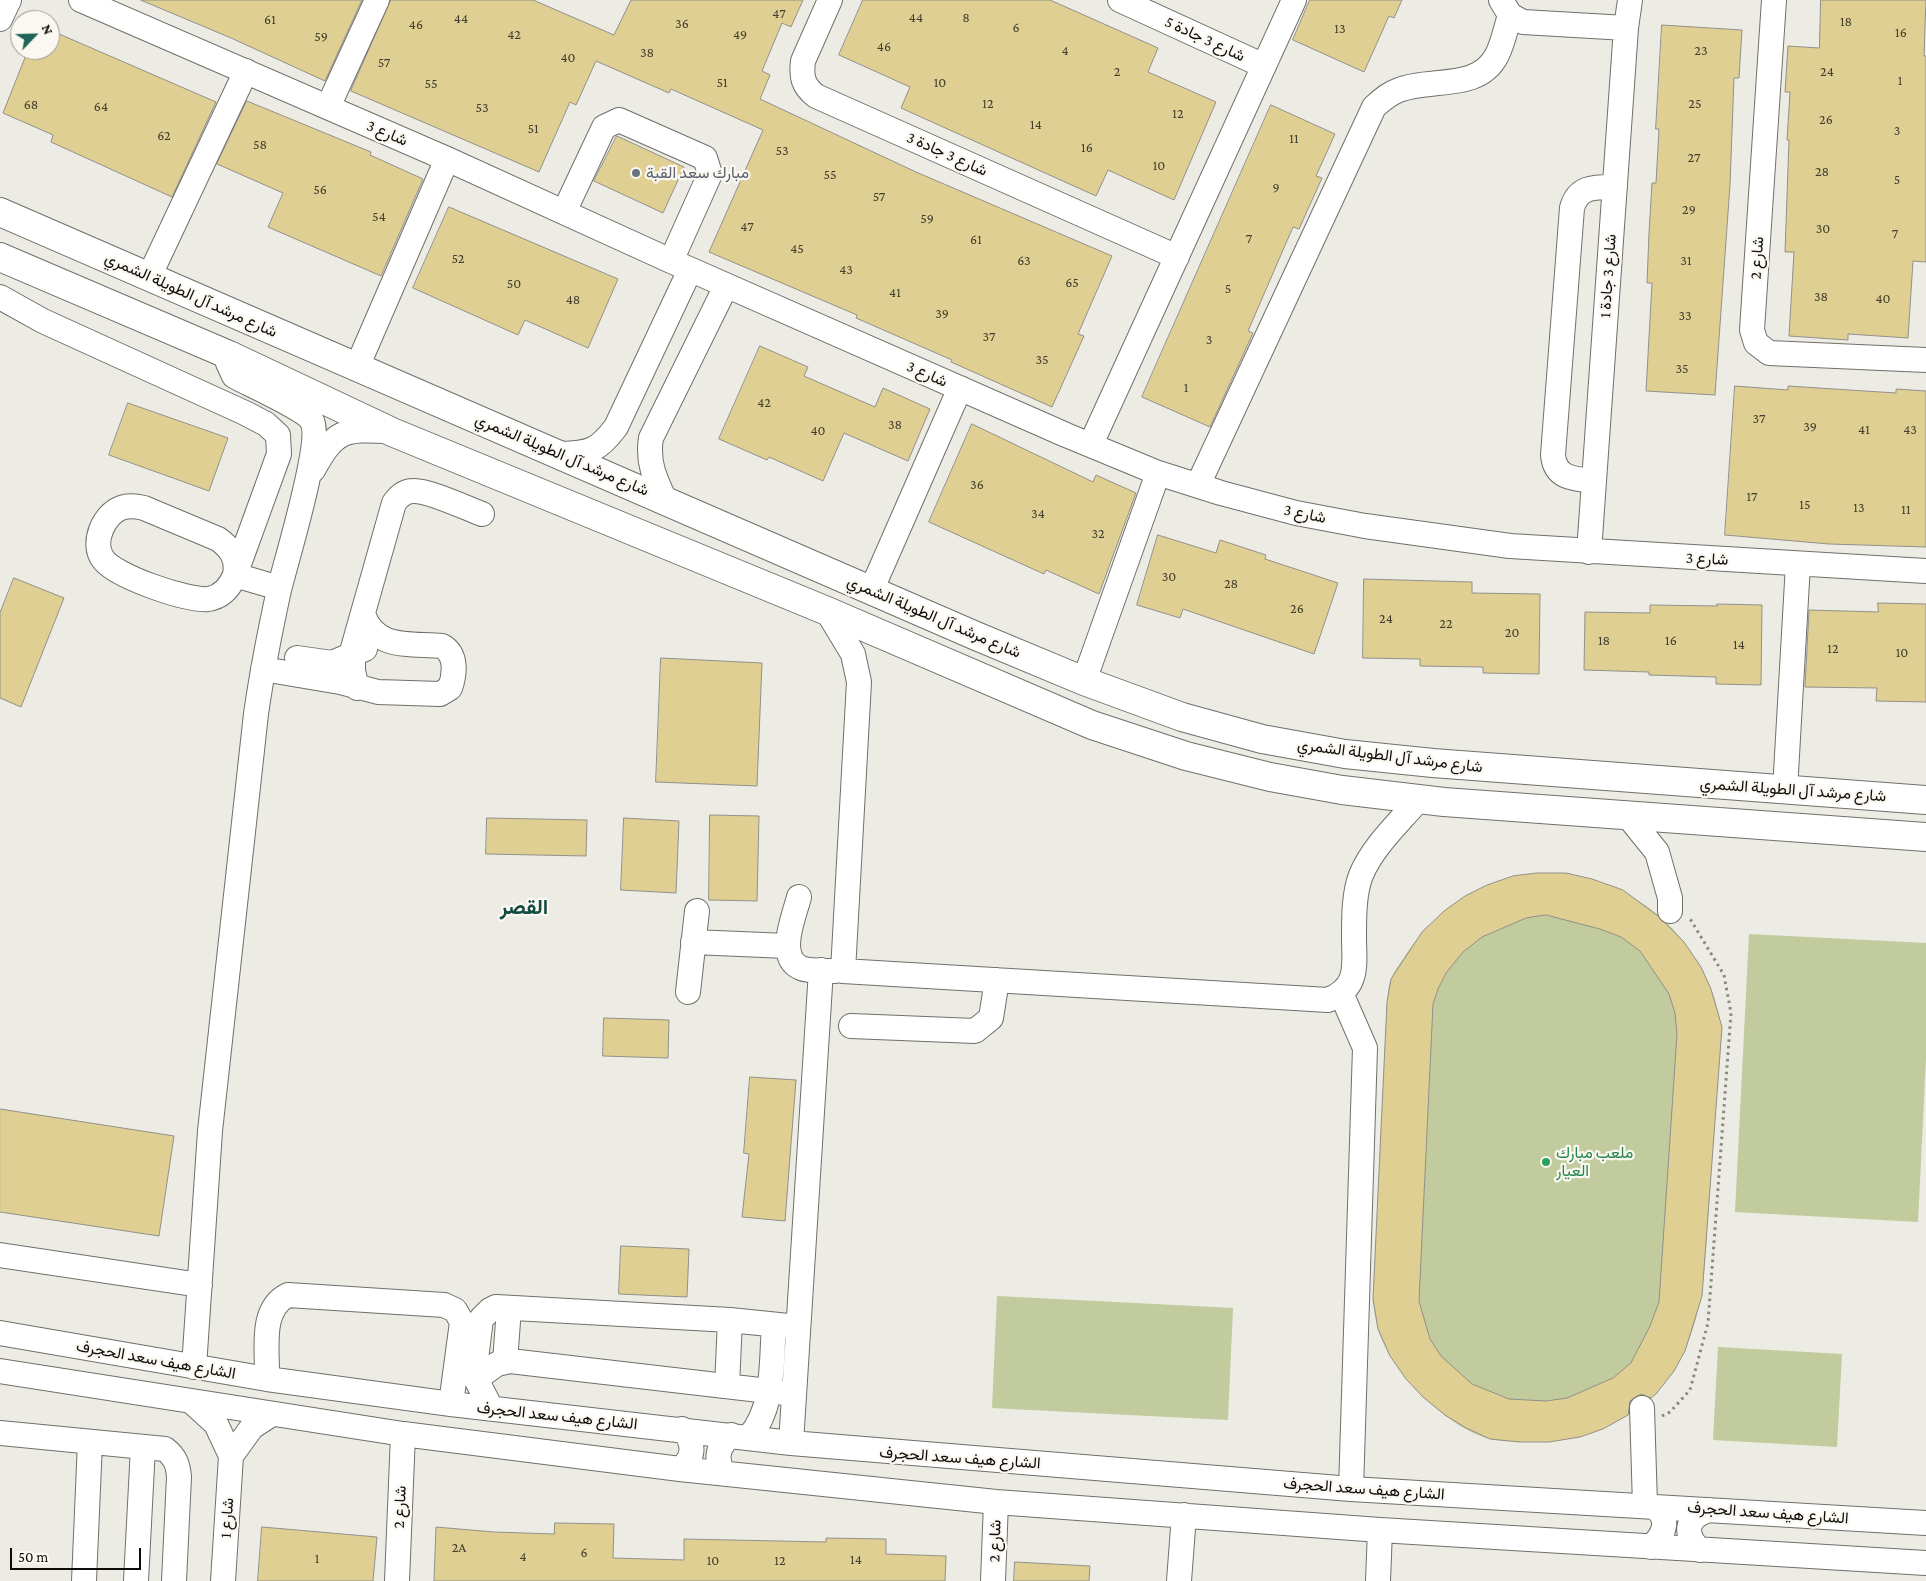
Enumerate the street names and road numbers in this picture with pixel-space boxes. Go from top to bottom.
street label: شارع 3 جادة 5 [1162,12,1248,66]
street label: شارع 3 [364,116,410,150]
street label: شارع 3 جادة 3 [904,128,990,180]
street label: شارع 3 جادة 1 [1595,233,1621,319]
street label: شارع 2 [1746,236,1768,280]
street label: شارع مرشد آل الطويلة الشمري [102,248,280,342]
street label: شارع 3 [904,357,950,391]
street label: شارع مرشد آل الطويلة الشمري [472,410,652,500]
street label: شارع 3 [1282,500,1328,528]
street label: شارع 3 [1685,548,1729,570]
street label: شارع مرشد آل الطويلة الشمري [844,572,1024,662]
street label: شارع مرشد آل الطويلة الشمري [1296,735,1484,777]
street label: شارع مرشد آل الطويلة الشمري [1699,774,1887,806]
street label: الشارع هيف سعد الحجرف [75,1337,237,1383]
street label: الشارع هيف سعد الحجرف [476,1398,638,1434]
street label: الشارع هيف سعد الحجرف [879,1443,1041,1473]
street label: الشارع هيف سعد الحجرف [1283,1474,1445,1504]
street label: شارع 2 [389,1485,411,1529]
street label: شارع 1 [216,1497,238,1539]
street label: الشارع هيف سعد الحجرف [1687,1498,1849,1528]
street label: شارع 2 [985,1519,1005,1563]

